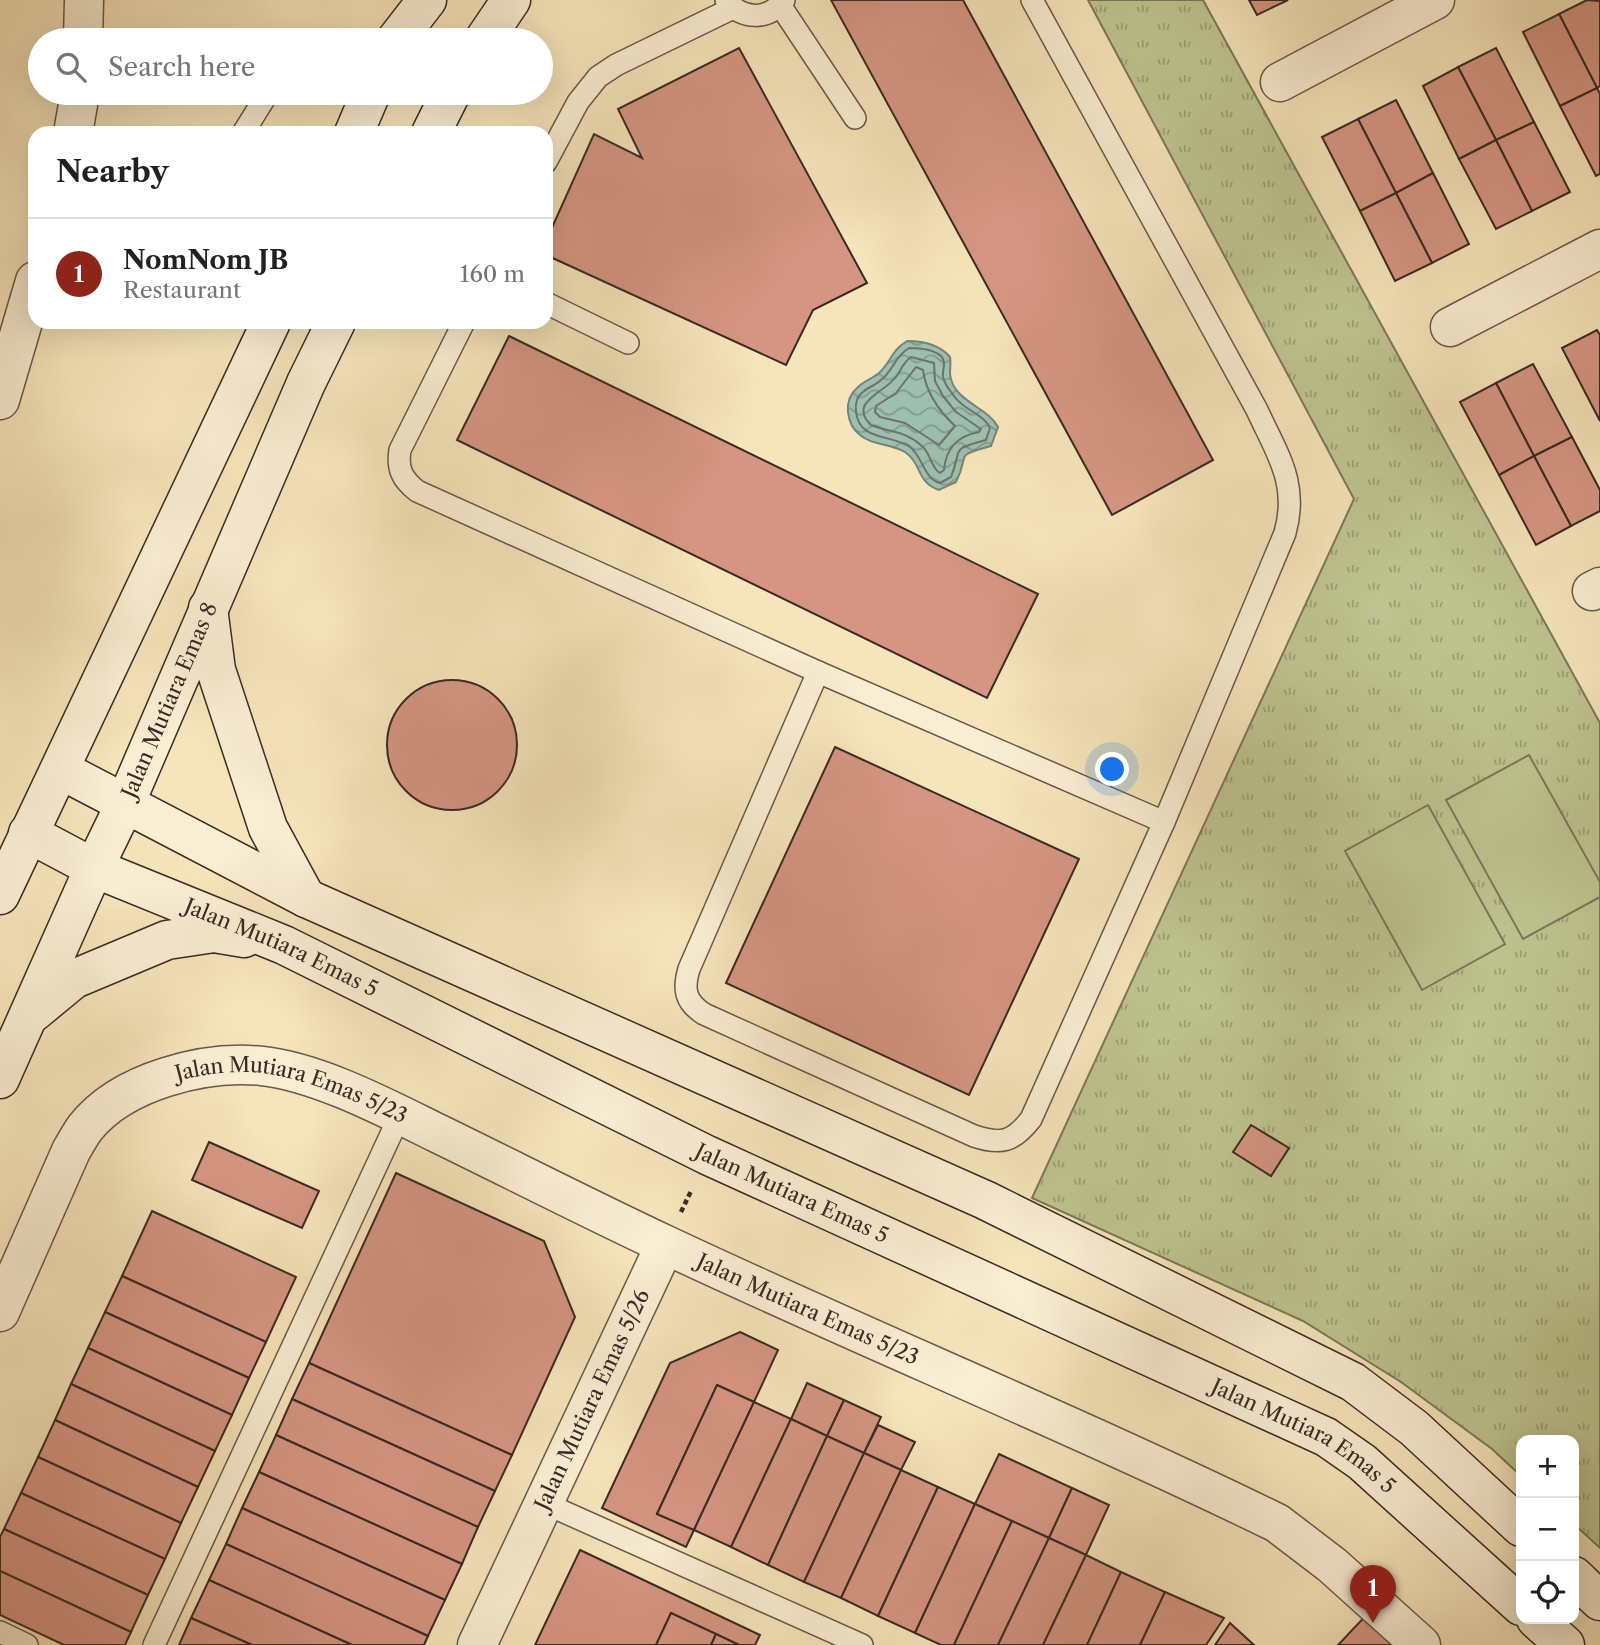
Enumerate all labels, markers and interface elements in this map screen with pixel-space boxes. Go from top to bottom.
search box [28,28,553,105]
icon: search [52,48,90,86]
text: Search here [108,51,255,83]
text: Nearby [56,153,169,190]
text: NomNom JB [123,244,288,276]
text: 1 [74,260,84,288]
text: 160 m [460,260,525,288]
text: Restaurant [123,276,241,304]
street label: Jalan Mutiara Emas 8 [115,598,222,805]
your location [1095,752,1129,786]
street label: Jalan Mutiara Emas 5 [178,892,382,1002]
street label: Jalan Mutiara Emas 5/23 [169,1052,411,1128]
street label: Jalan Mutiara Emas 5 [688,1137,892,1248]
street label: Jalan Mutiara Emas 5/23 [690,1247,923,1370]
street label: Jalan Mutiara Emas 5/26 [528,1285,654,1517]
street label: Jalan Mutiara Emas 5 [1205,1372,1401,1498]
map controls [1516,1435,1579,1624]
button: + [1516,1435,1579,1498]
button: − [1516,1498,1579,1561]
button: locate [1516,1561,1579,1624]
pin: 1 [1350,1565,1396,1623]

